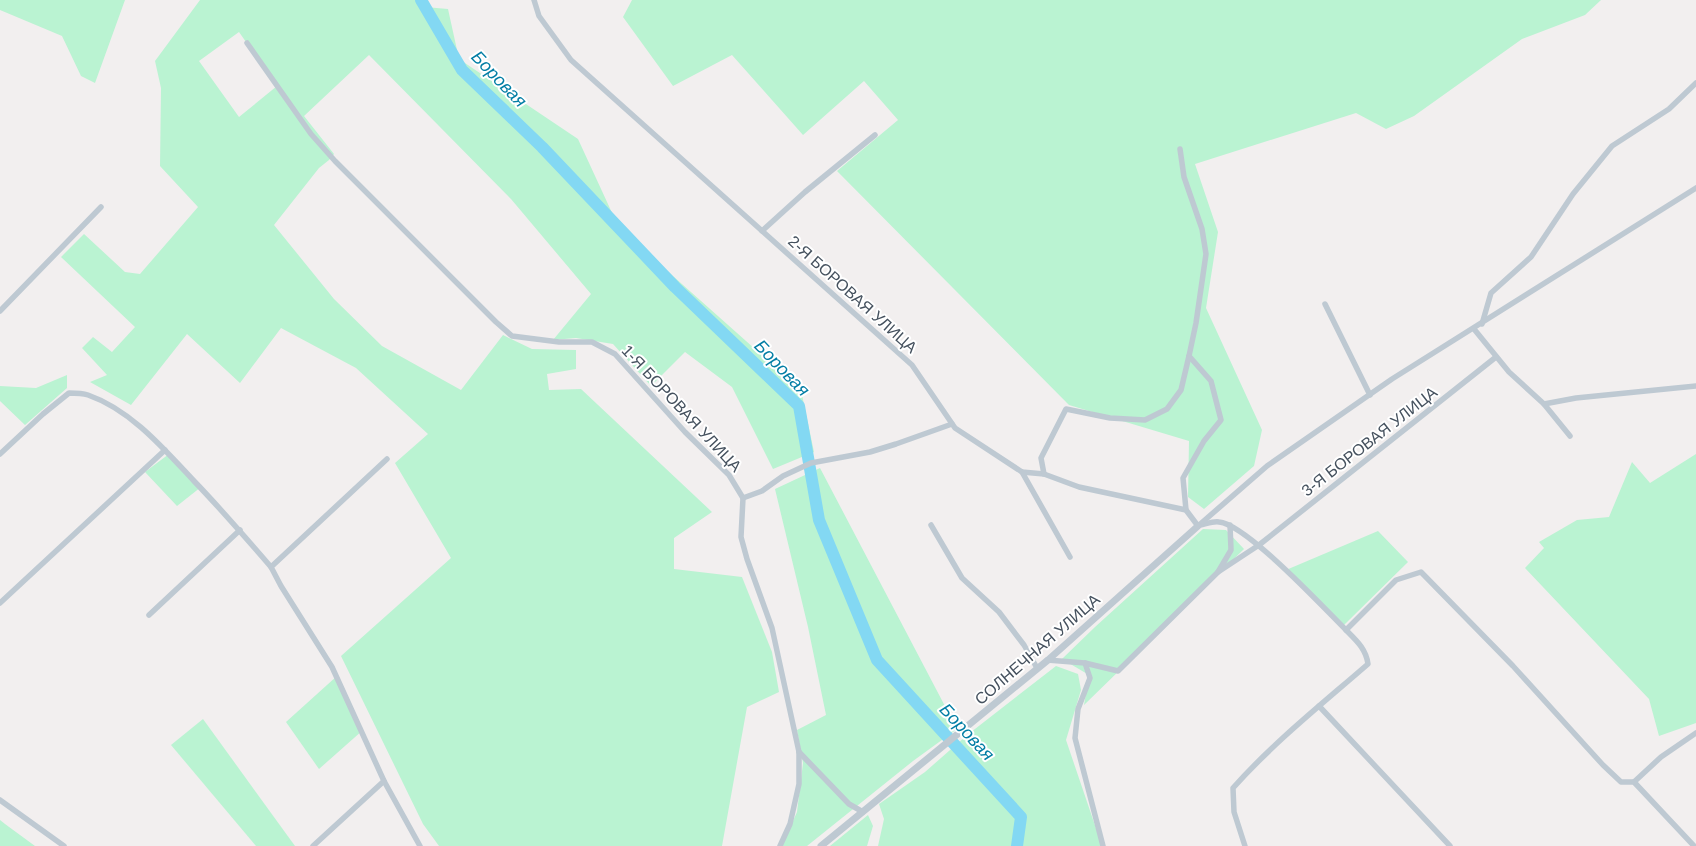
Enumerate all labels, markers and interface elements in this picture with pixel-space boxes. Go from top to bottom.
water label: Боровая [467,47,531,112]
street label: 2-Я БОРОВАЯ УЛИЦА [785,232,921,357]
water label: Боровая [750,336,814,401]
street label: 1-Я БОРОВАЯ УЛИЦА [619,342,745,475]
street label: 3-Я БОРОВАЯ УЛИЦА [1298,383,1440,499]
street label: СОЛНЕЧНАЯ УЛИЦА [972,591,1103,708]
water label: Боровая [936,699,999,765]

